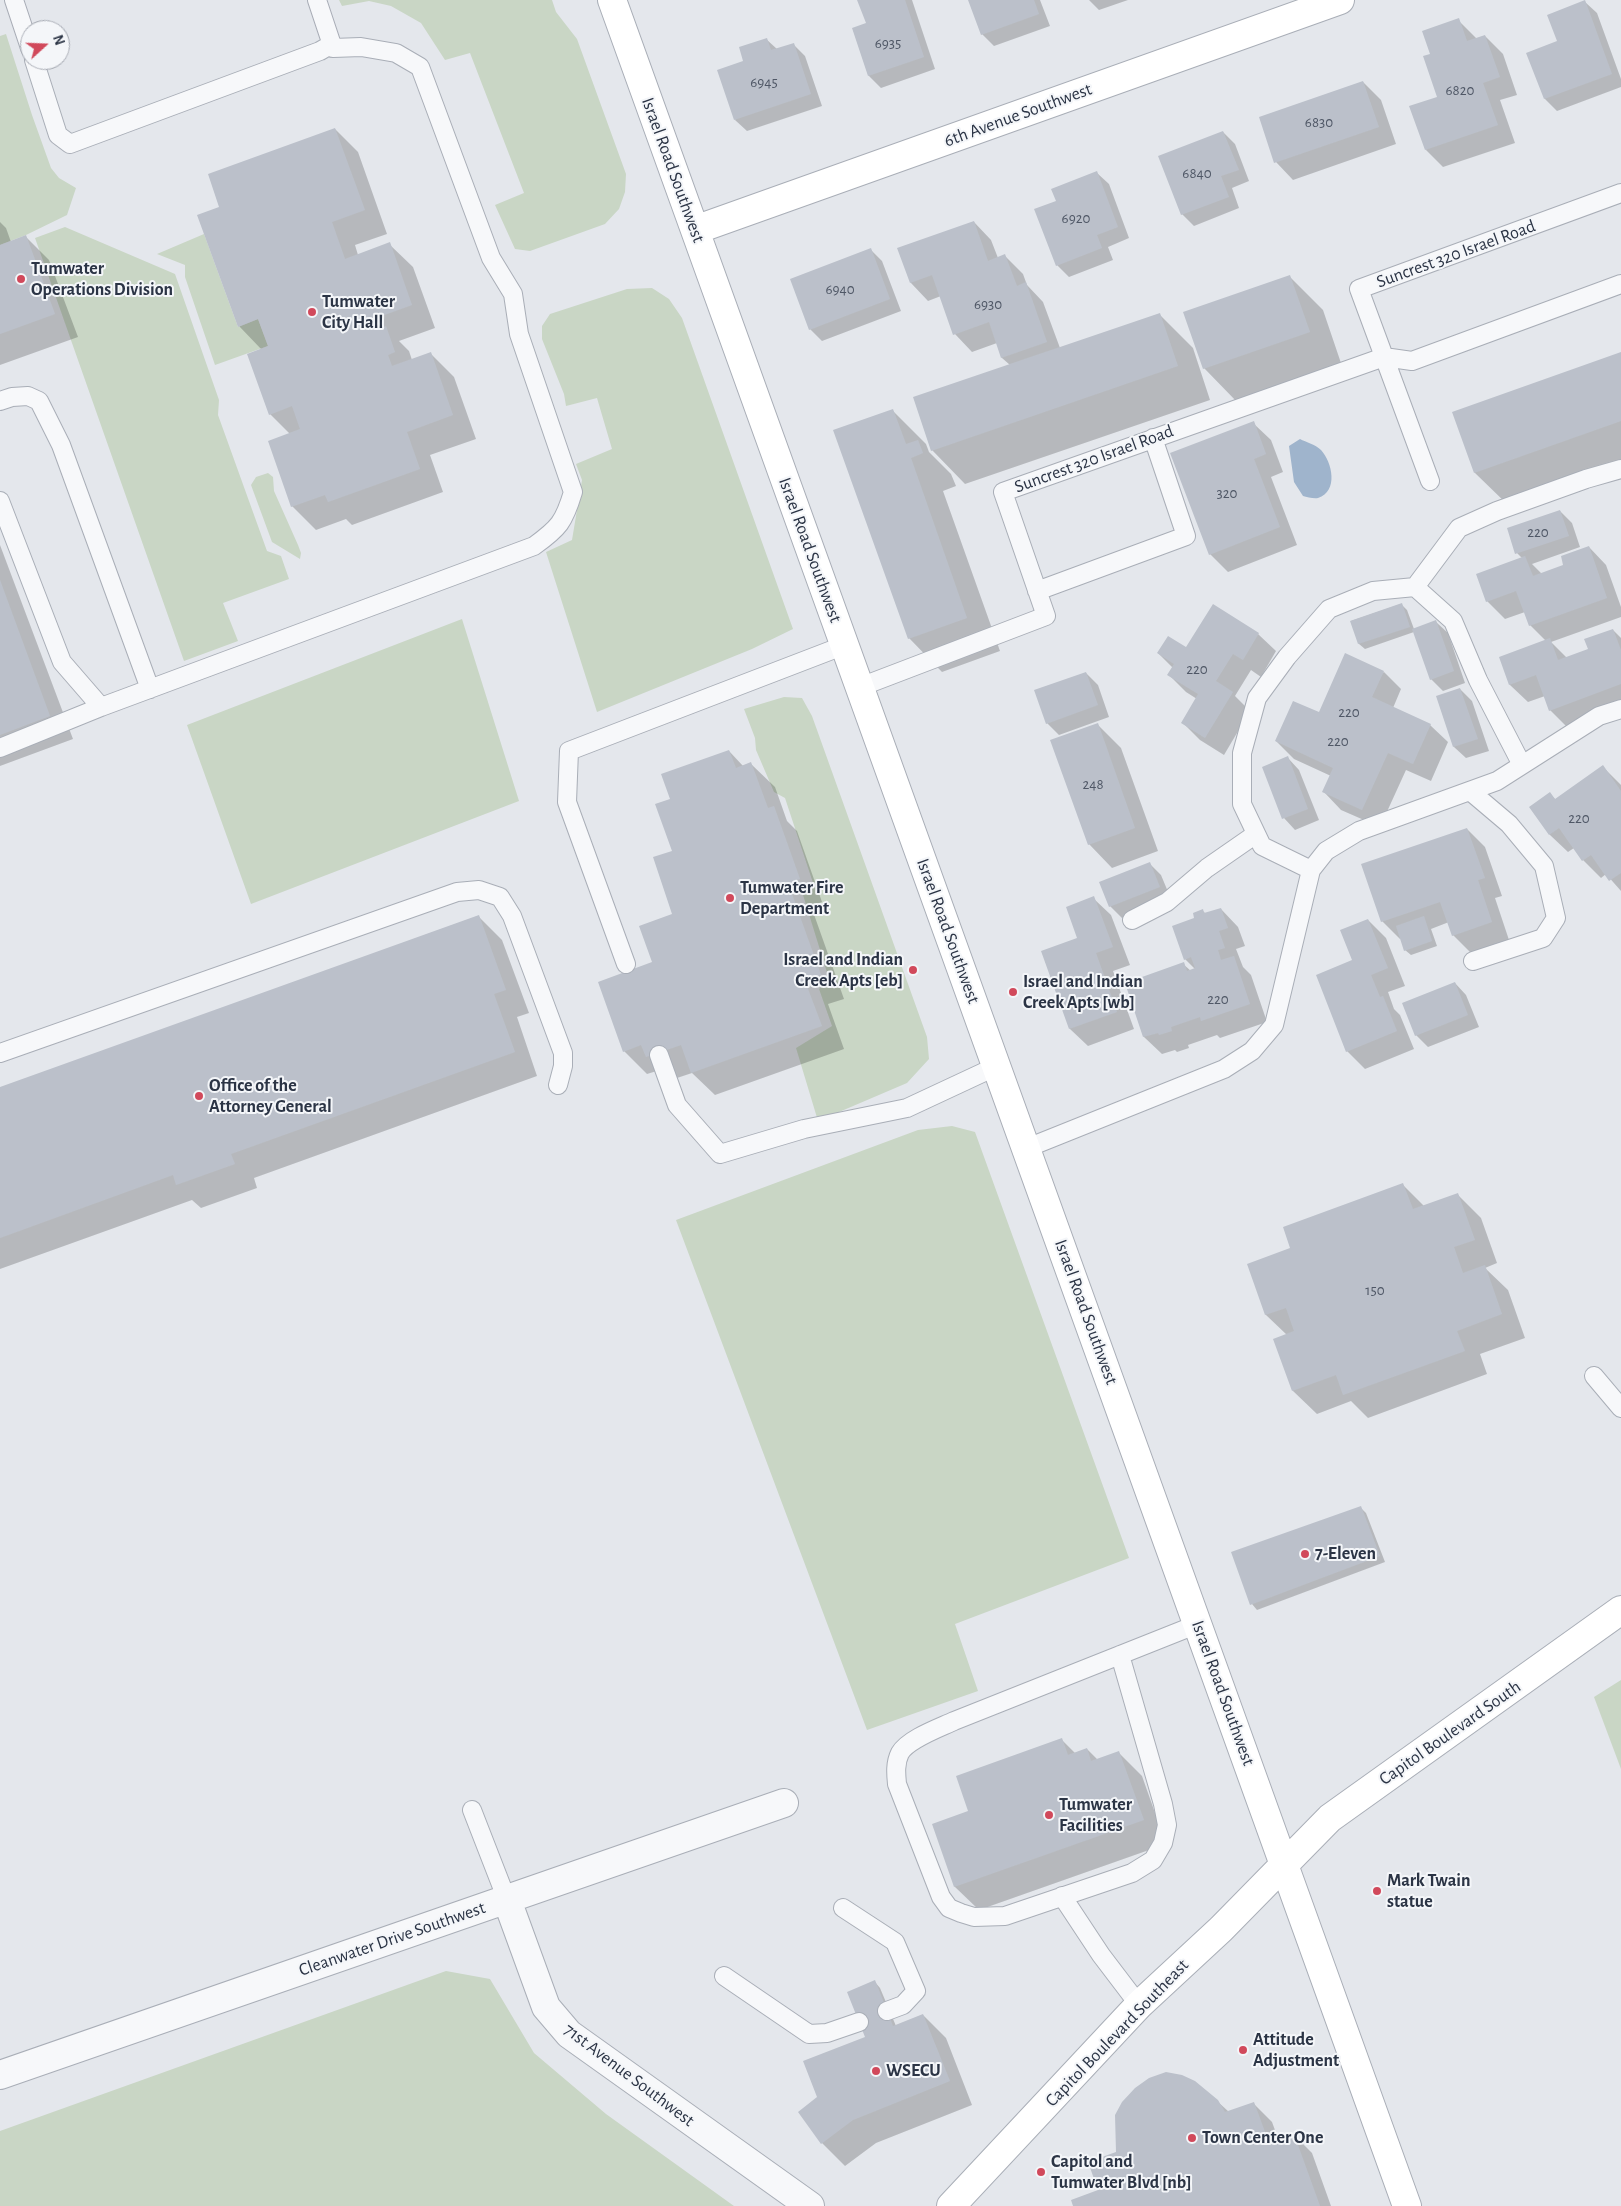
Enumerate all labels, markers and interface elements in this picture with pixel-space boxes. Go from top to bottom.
north arrow [20,20,70,70]
text: N [50,33,66,47]
house number: 6935 [875,34,901,52]
house number: 6945 [750,73,778,91]
street label: 6th Avenue Southwest [941,78,1095,152]
house number: 6820 [1446,81,1474,99]
street label: Israel Road Southwest [637,94,709,246]
house number: 6830 [1305,113,1333,131]
house number: 6840 [1182,164,1212,182]
house number: 6920 [1062,209,1090,227]
street label: Suncrest 320 Israel Road [1374,215,1538,293]
place label: Tumwater Operations Division [31,258,173,300]
marker: Tumwater Operations Division [15,273,27,285]
house number: 6940 [825,280,855,298]
place label: Tumwater City Hall [322,291,395,334]
house number: 6930 [974,295,1002,313]
marker: Tumwater City Hall [306,306,318,318]
street label: Suncrest 320 Israel Road [1012,420,1176,498]
street label: Israel Road Southwest [774,474,846,626]
house number: 320 [1217,484,1237,502]
house number: 220 [1527,523,1549,541]
house number: 220 [1186,660,1208,678]
house number: 220 [1338,703,1360,721]
house number: 220 [1327,732,1349,750]
house number: 248 [1082,775,1104,793]
house number: 220 [1568,809,1590,827]
street label: Israel Road Southwest [912,855,984,1007]
place label: Tumwater Fire Department [740,877,843,920]
marker: Tumwater Fire Department [724,892,736,904]
place label: Israel and Indian Creek Apts [eb] [783,949,903,992]
marker: Israel and Indian Creek Apts [eb] [907,964,919,976]
place label: Israel and Indian Creek Apts [wb] [1023,971,1143,1014]
marker: Israel and Indian Creek Apts [wb] [1007,986,1019,998]
house number: 220 [1207,990,1229,1008]
place label: Office of the Attorney General [209,1075,332,1118]
marker: Office of the Attorney General [193,1090,205,1102]
street label: Israel Road Southwest [1050,1236,1122,1388]
house number: 150 [1365,1281,1385,1299]
place label: 7-Eleven [1315,1543,1376,1565]
marker: 7-Eleven [1299,1548,1311,1560]
street label: Israel Road Southwest [1187,1617,1259,1769]
street label: Capitol Boulevard South [1375,1676,1525,1790]
place label: Tumwater Facilities [1059,1794,1132,1836]
marker: Tumwater Facilities [1043,1809,1055,1821]
place label: Mark Twain statue [1387,1870,1471,1912]
marker: Mark Twain statue [1371,1885,1383,1897]
street label: Cleanwater Drive Southwest [296,1897,488,1981]
street label: Capitol Boulevard Southeast [1041,1955,1193,2111]
street label: 71st Avenue Southwest [559,2019,699,2131]
place label: Attitude Adjustment [1253,2029,1339,2072]
marker: Attitude Adjustment [1237,2044,1249,2056]
place label: WSECU [886,2060,941,2082]
marker: WSECU [870,2065,882,2077]
place label: Town Center One [1202,2127,1323,2149]
marker: Town Center One [1186,2132,1198,2144]
place label: Capitol and Tumwater Blvd [nb] [1051,2151,1192,2194]
marker: Capitol and Tumwater Blvd [nb] [1035,2166,1047,2178]

